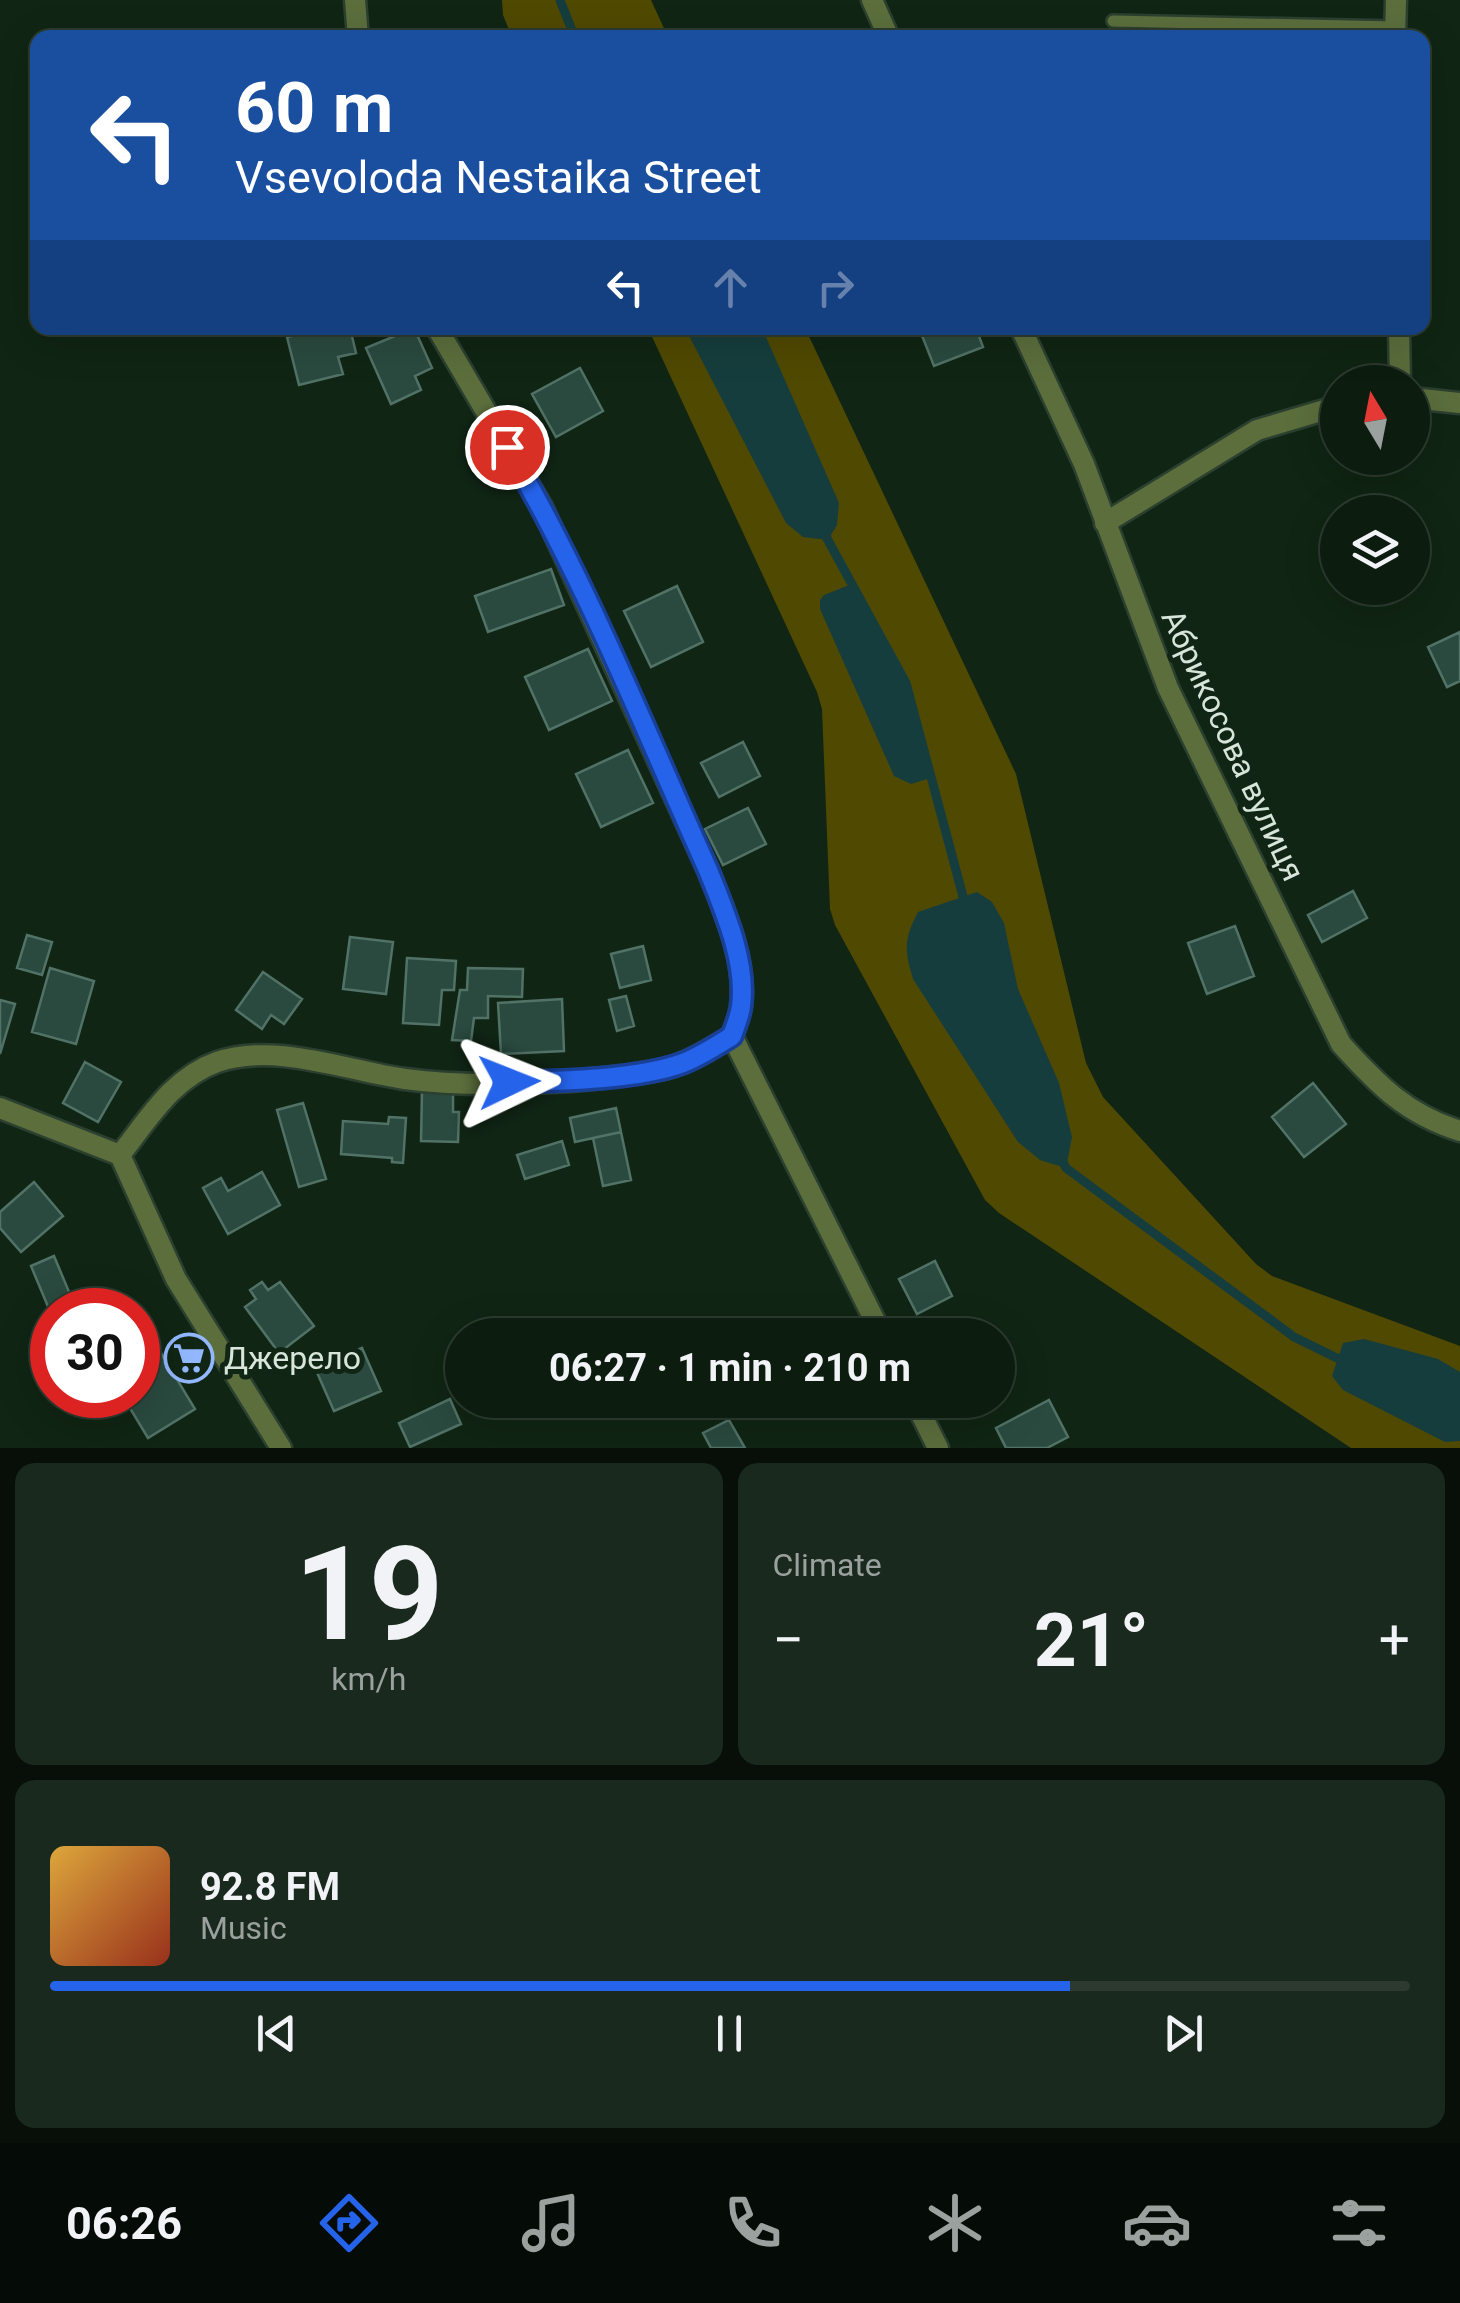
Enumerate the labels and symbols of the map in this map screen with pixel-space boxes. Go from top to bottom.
north arrow [1320,365,1430,475]
pin [465,405,550,490]
street label: Абрикосова вулиця [1153,603,1313,887]
position arrow [457,1030,561,1134]
speed limit sign: 30 [30,1288,160,1418]
supermarket icon: Джерело [163,1332,215,1384]
place label: Джерело [224,1339,361,1377]

